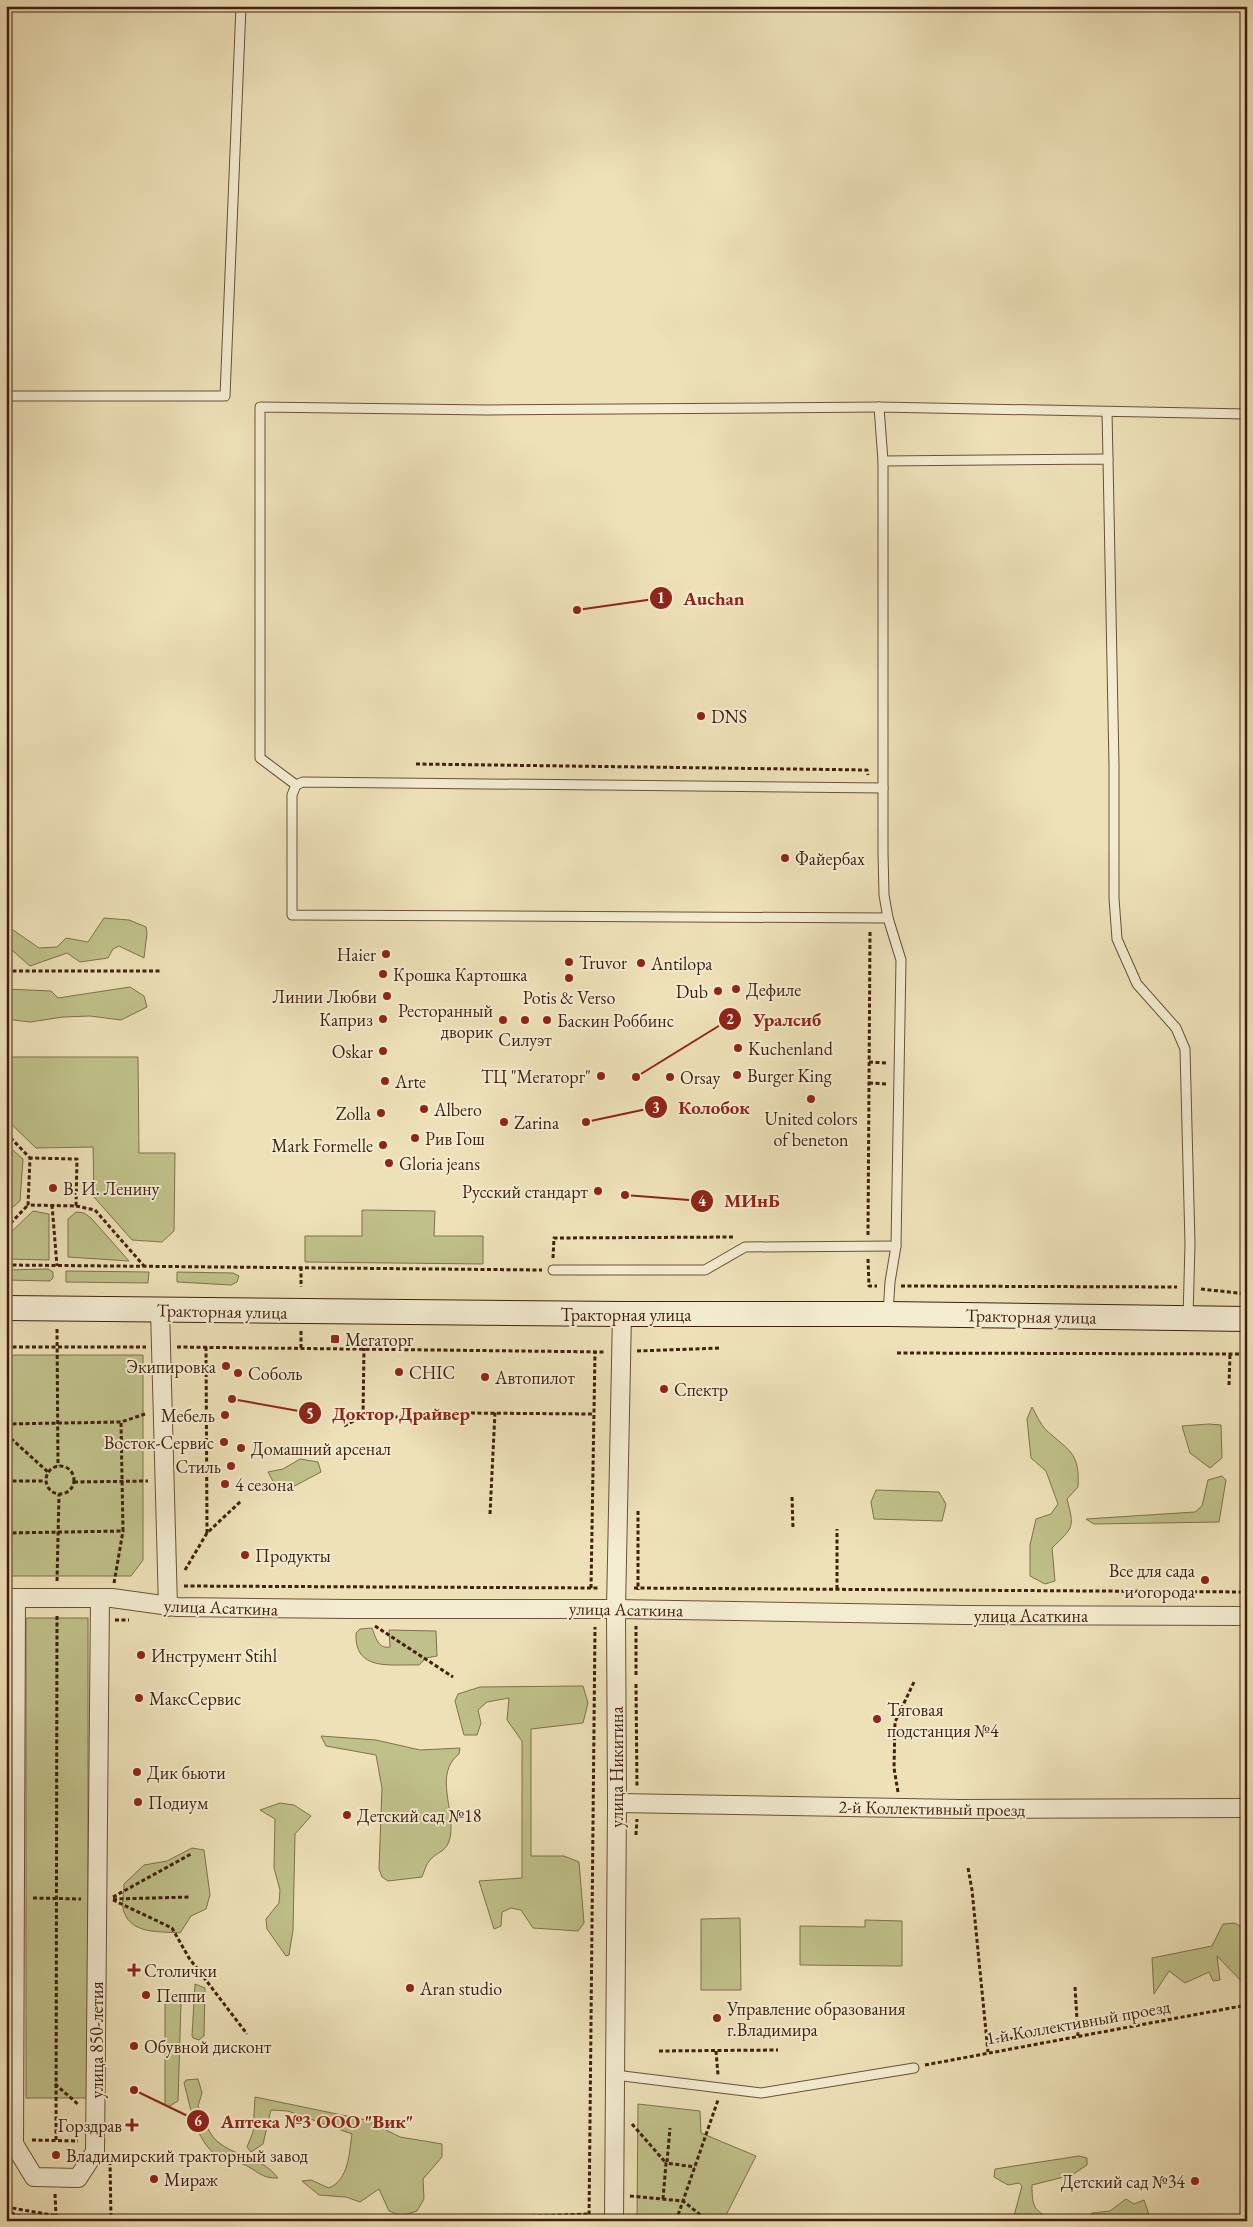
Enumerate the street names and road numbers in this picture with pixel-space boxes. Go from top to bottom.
street label: Тракторная улица [156,1298,288,1324]
street label: Тракторная улица [561,1303,692,1326]
street label: Тракторная улица [965,1303,1097,1329]
street label: улица Асаткина [163,1594,279,1621]
street label: улица Асаткина [569,1597,684,1622]
street label: улица Асаткина [974,1604,1089,1627]
street label: улица Никитина [605,1706,628,1828]
street label: 2-й Коллективный проезд [838,1795,1026,1821]
street label: улица 850-летия [85,1981,108,2099]
street label: 1-й Коллективный проезд [984,1994,1172,2050]

